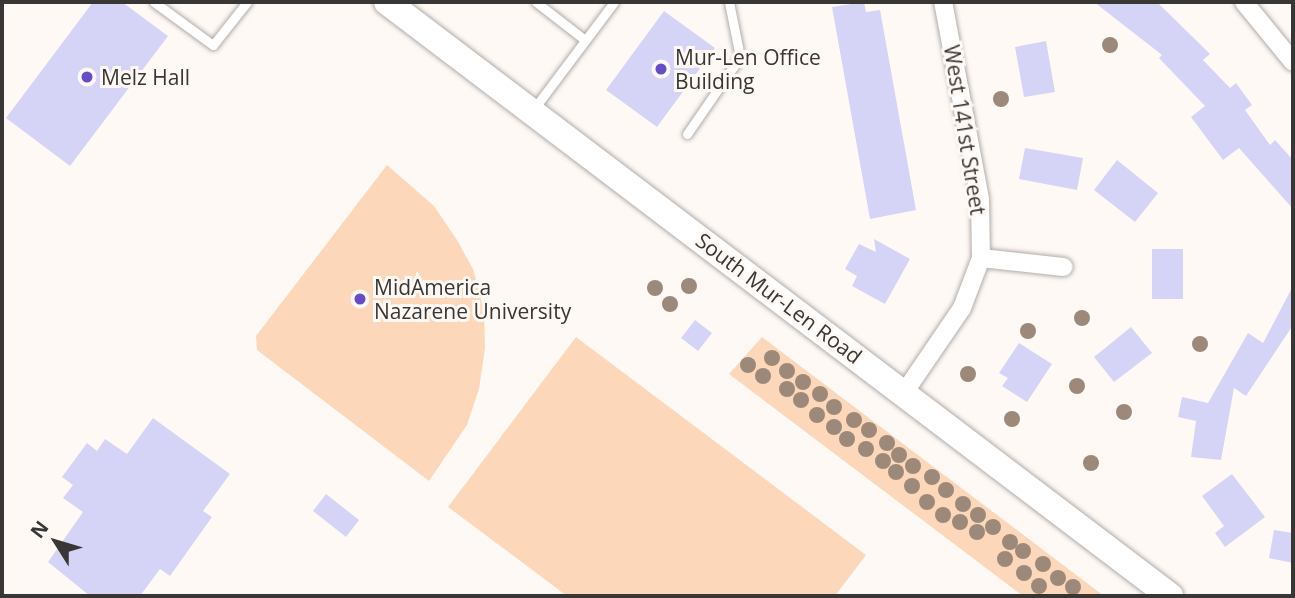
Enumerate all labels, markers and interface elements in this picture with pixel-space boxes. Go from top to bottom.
street label: West 141st Street [939,43,991,217]
place label: Mur-Len Office Building [675,44,821,94]
marker: Mur-Len Office Building [653,61,669,77]
place label: Melz Hall [101,64,190,90]
marker: Melz Hall [79,69,95,85]
street label: South Mur-Len Road [691,227,867,369]
place label: MidAmerica Nazarene University [374,274,571,324]
marker: MidAmerica Nazarene University [352,291,368,307]
north arrow [21,507,91,577]
text: N [24,515,54,543]

